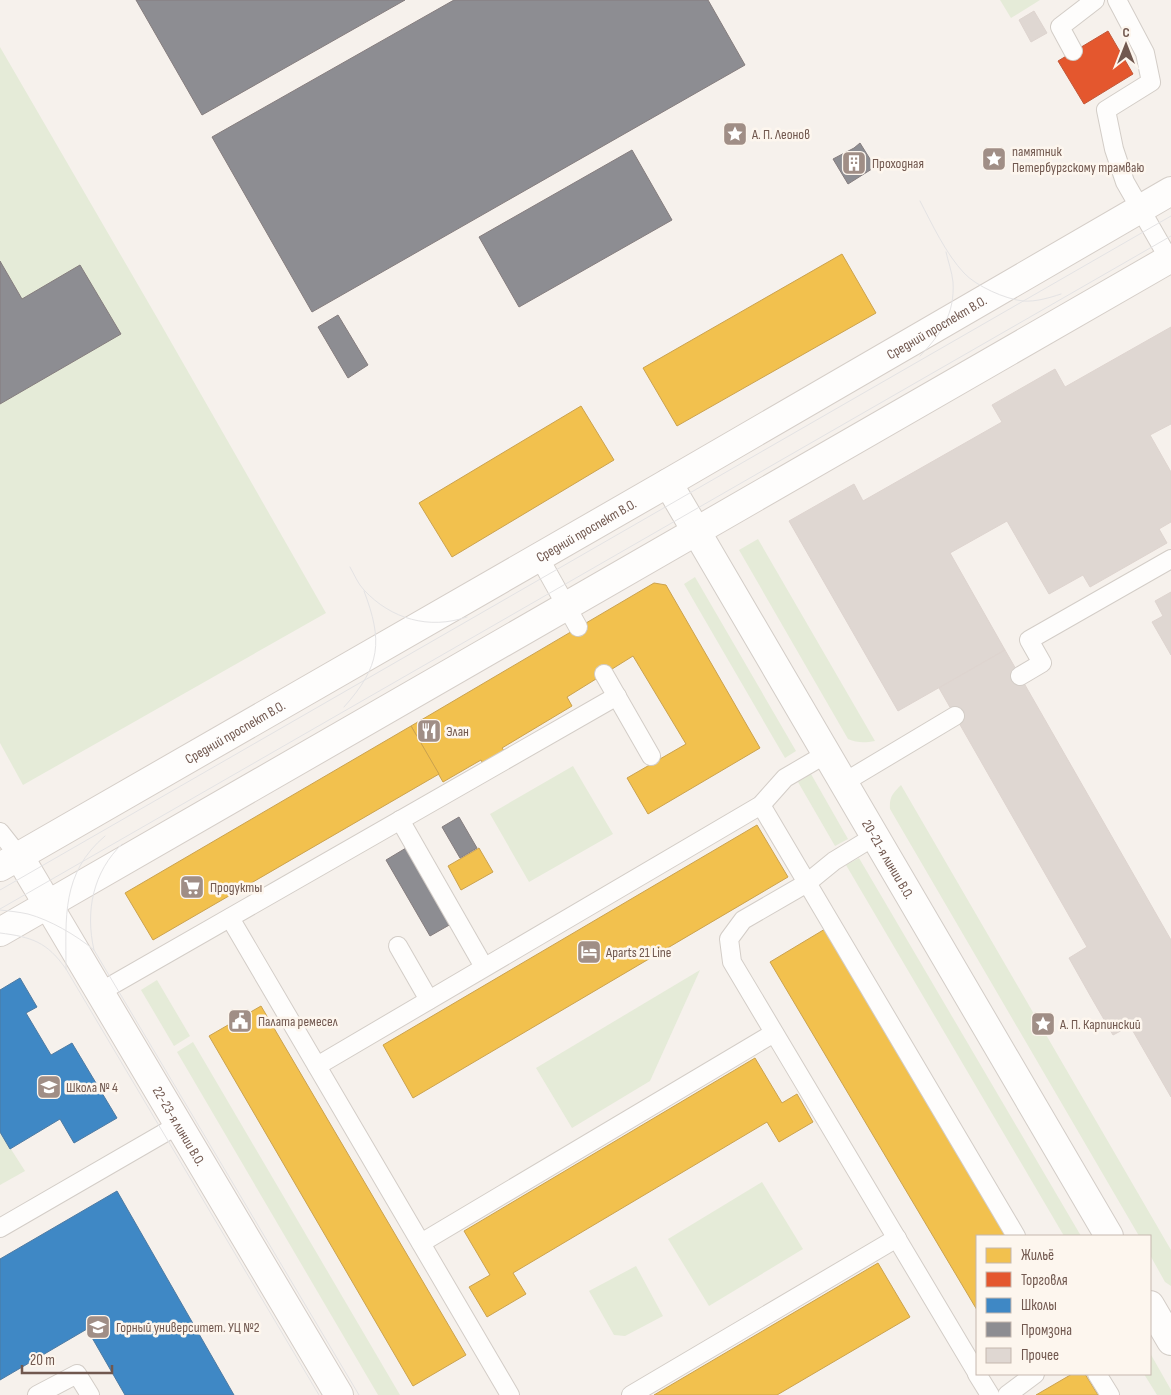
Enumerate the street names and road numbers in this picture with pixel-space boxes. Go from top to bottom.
street label: Средний проспект В.О. [884,291,990,363]
street label: Средний проспект В.О. [533,495,639,566]
street label: Средний проспект В.О. [182,696,288,767]
street label: 20-21-я линии В.О. [859,817,918,902]
street label: 22-23-я линии В.О. [149,1083,209,1169]

